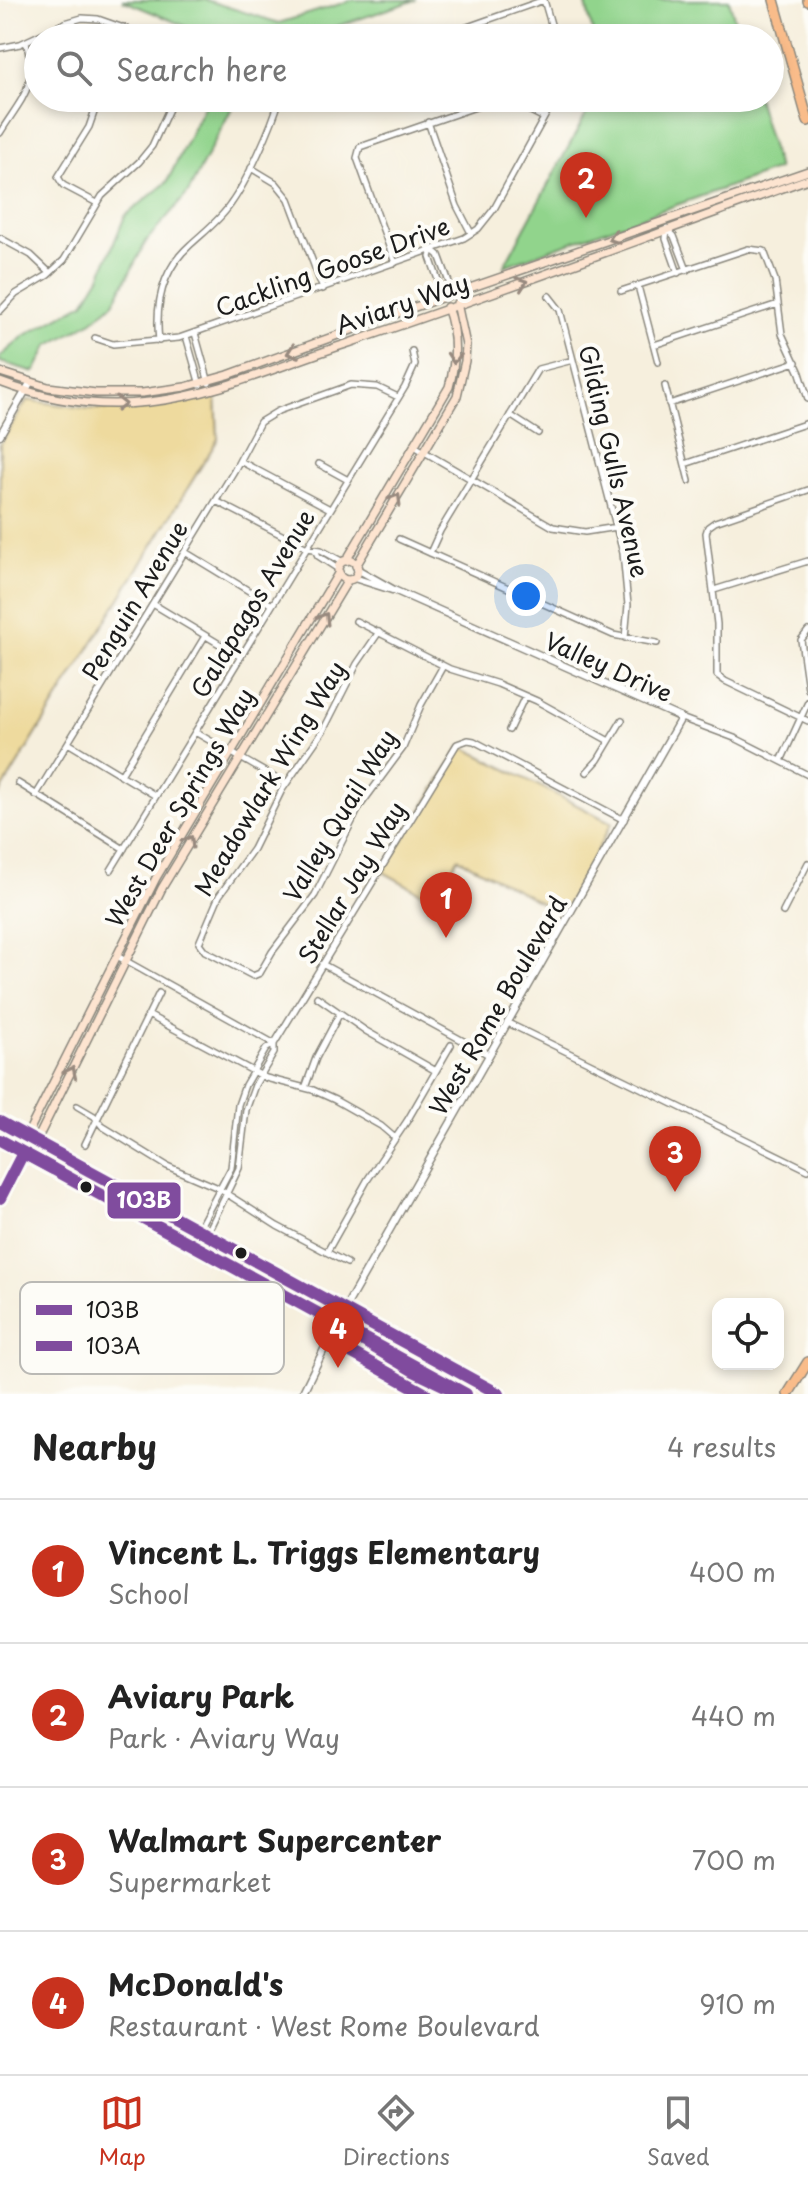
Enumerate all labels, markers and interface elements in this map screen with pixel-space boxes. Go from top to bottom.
search box [24,24,784,112]
icon: search [52,46,96,90]
text: Search here [116,46,288,91]
pin: 2 [560,152,612,218]
street label: Cackling Goose Drive [210,207,454,325]
one-way arrow [608,228,622,244]
street label: Aviary Way [331,263,473,343]
one-way arrow [514,276,528,292]
street label: Gliding Gulls Avenue [571,341,659,581]
one-way arrow [286,342,300,359]
one-way arrow [446,352,463,365]
one-way arrow [115,395,128,413]
one-way arrow [387,493,402,508]
street label: Galapagos Avenue [181,502,323,704]
street label: Penguin Avenue [72,513,196,687]
your location [506,576,546,616]
one-way arrow [315,612,330,627]
street label: Valley Drive [539,622,679,710]
street label: Meadowlark Wing Way [184,654,354,902]
street label: West Deer Springs Way [96,681,262,933]
street label: Valley Quail Way [273,722,405,908]
street label: Stellar Jay Way [288,794,414,970]
one-way arrow [180,835,195,850]
pin: 1 [420,872,472,938]
street label: West Rome Boulevard [419,888,575,1122]
one-way arrow [61,1065,77,1080]
pin: 3 [649,1126,701,1192]
unlabelled marker [78,1179,94,1195]
line badge: 103B [106,1181,182,1220]
text: 103B [117,1182,171,1215]
unlabelled marker [233,1245,249,1261]
legend [20,1282,284,1374]
text: 103B [86,1292,139,1325]
map controls [712,1298,784,1370]
button: locate [712,1298,784,1370]
pin: 4 [312,1302,364,1368]
text: 103A [86,1328,140,1361]
text: Nearby [32,1420,157,1472]
text: 4 results [667,1427,776,1466]
text: Vincent L. Triggs Elementary [108,1529,540,1574]
text: 1 [52,1552,64,1591]
text: 400 m [689,1552,776,1591]
text: School [108,1574,190,1613]
text: Aviary Park [108,1673,294,1718]
text: 2 [49,1696,67,1735]
text: 440 m [691,1696,776,1735]
text: Park · Aviary Way [108,1718,340,1757]
text: Walmart Supercenter [108,1817,441,1862]
text: 3 [49,1840,67,1879]
text: 700 m [692,1840,776,1879]
text: Supermarket [108,1862,271,1901]
text: McDonald's [108,1961,283,2006]
text: 4 [49,1984,67,2023]
text: 910 m [699,1984,776,2023]
text: Restaurant · West Rome Boulevard [108,2006,540,2045]
tab: Map [99,2091,146,2172]
tab: Directions [343,2091,450,2172]
tab: Saved [647,2091,709,2172]

